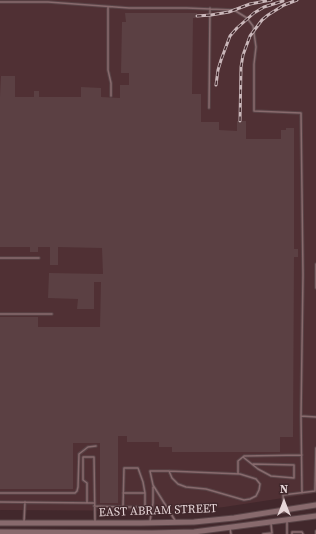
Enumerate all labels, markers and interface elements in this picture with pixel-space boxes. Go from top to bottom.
north arrow [264,482,304,522]
text: N [280,482,288,497]
street label: EAST ABRAM STREET [98,502,218,520]

